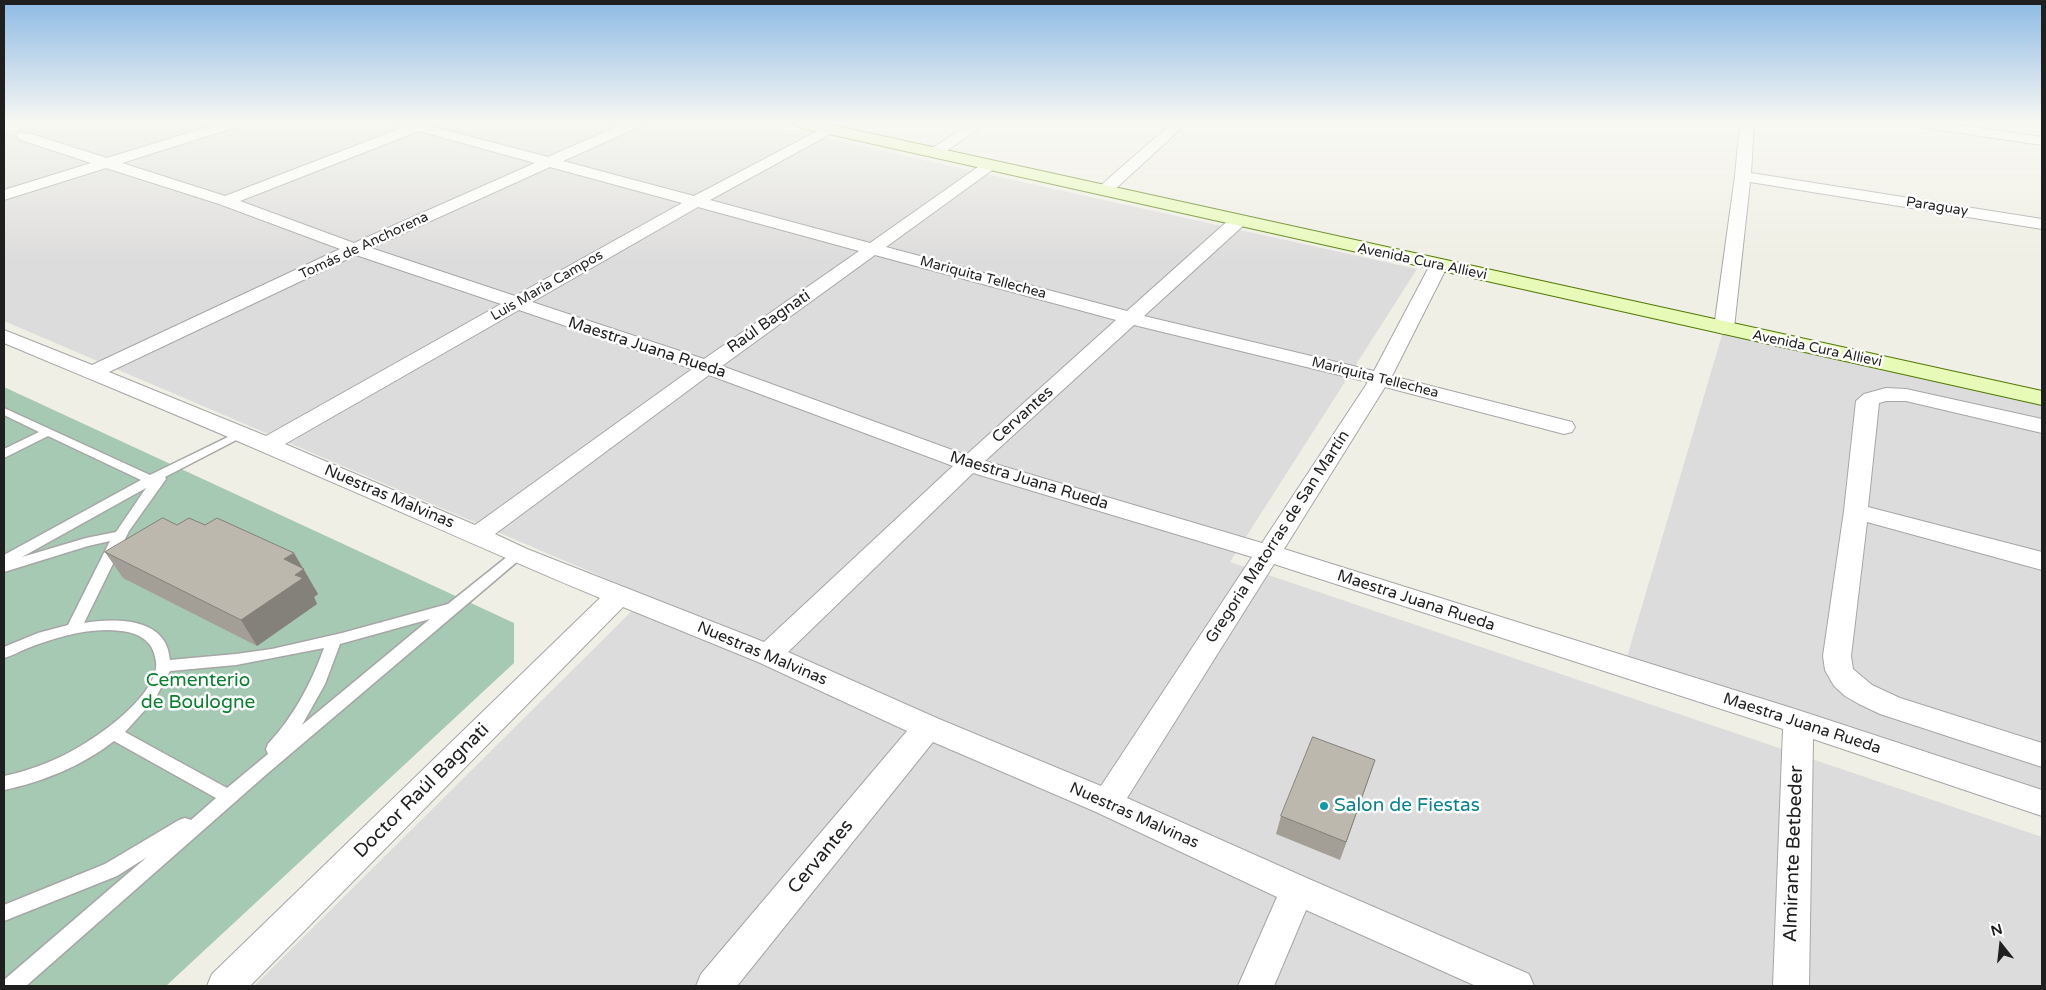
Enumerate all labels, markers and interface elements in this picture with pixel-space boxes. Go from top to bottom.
street label: Paraguay [1905,194,1969,220]
street label: Tomás de Anchorena [297,209,431,283]
street label: Avenida Cura Allievi [1356,240,1488,284]
street label: Luis María Campos [488,247,606,325]
street label: Mariquita Tellechea [918,253,1048,303]
street label: Raúl Bagnati [724,286,814,358]
street label: Maestra Juana Rueda [566,313,728,383]
street label: Avenida Cura Allievi [1751,327,1883,371]
street label: Mariquita Tellechea [1310,354,1440,402]
street label: Cervantes [988,383,1058,447]
street label: Gregoria Matorras de San Martín [1202,427,1354,647]
street label: Maestra Juana Rueda [947,448,1111,514]
street label: Nuestras Malvinas [321,461,457,533]
street label: Maestra Juana Rueda [1335,566,1497,636]
street label: Nuestras Malvinas [694,618,830,690]
park label: Cementerio de Boulogne [141,670,255,714]
street label: Maestra Juana Rueda [1721,689,1883,759]
street label: Doctor Raúl Bagnati [350,719,494,863]
street label: Almirante Betbeder [1780,765,1808,943]
street label: Nuestras Malvinas [1066,779,1202,853]
place label: Salon de Fiestas [1334,795,1480,817]
marker: Salon de Fiestas [1318,800,1330,812]
street label: Cervantes [783,815,859,899]
north arrow [1976,920,2026,970]
text: N [1989,920,2004,940]

